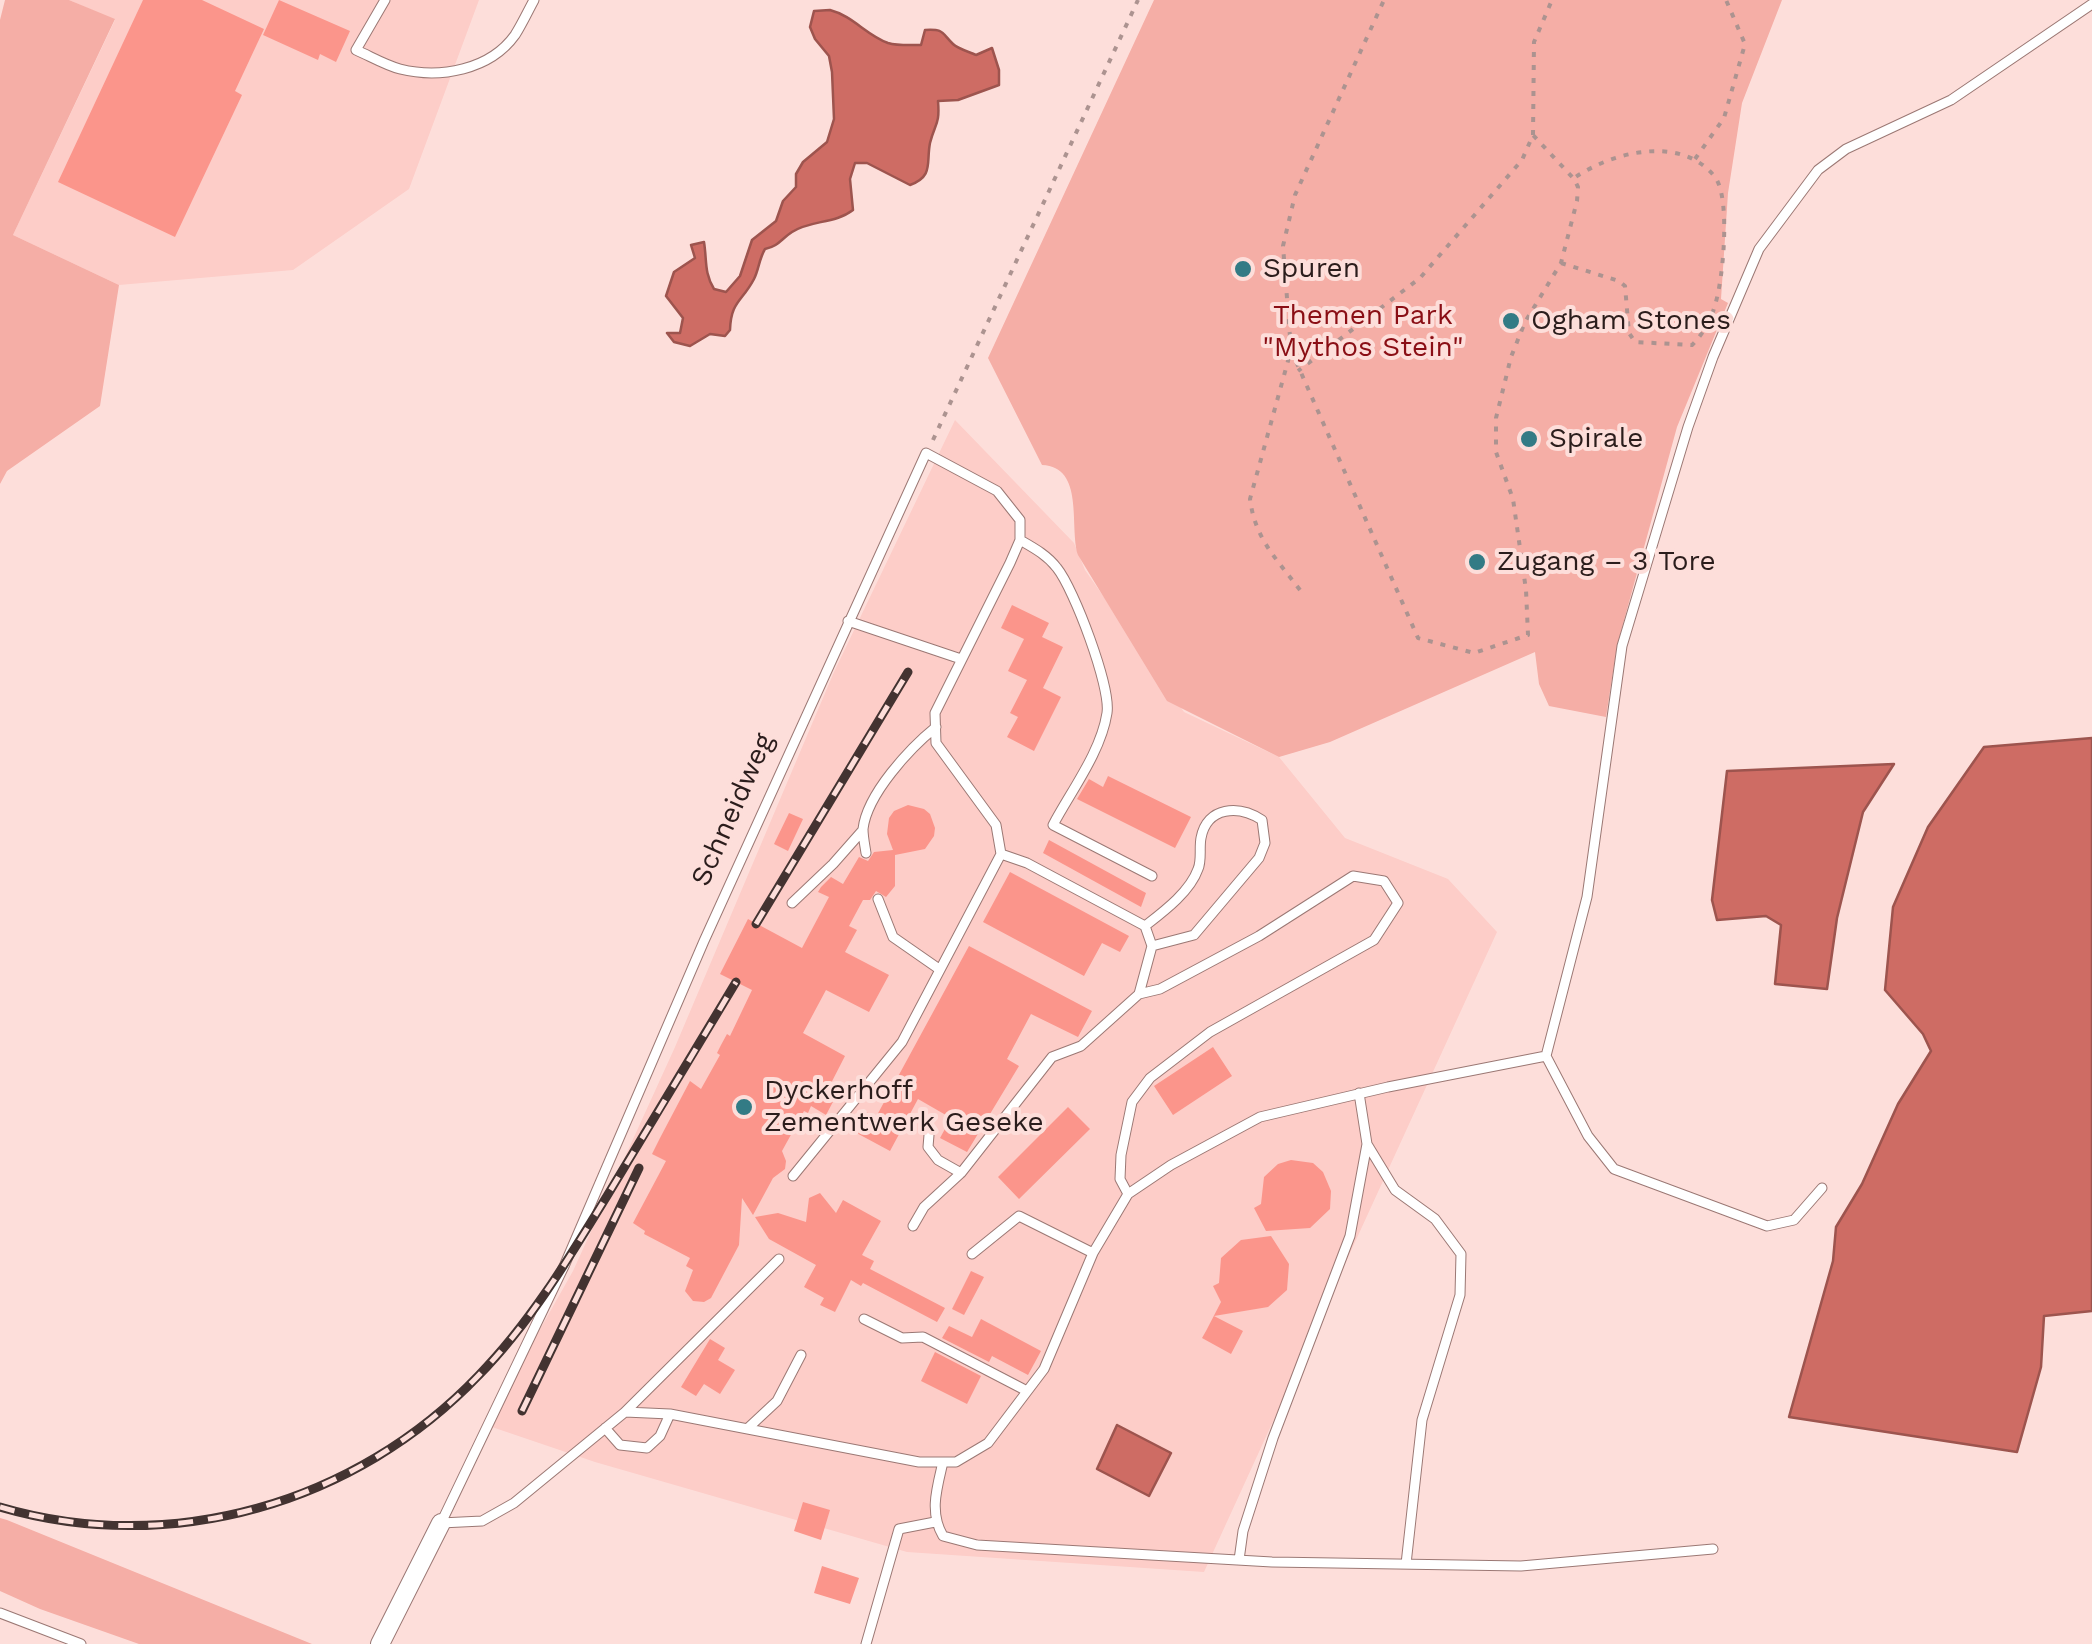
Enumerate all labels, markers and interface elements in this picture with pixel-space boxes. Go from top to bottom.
place label: Spuren [1263,252,1360,286]
marker: Spuren [1232,258,1254,280]
park label: Themen Park "Mythos Stein" [1262,299,1464,365]
place label: Ogham Stones [1531,304,1731,338]
marker: Ogham Stones [1500,310,1522,332]
place label: Spirale [1549,422,1643,456]
marker: Spirale [1518,428,1540,450]
place label: Zugang – 3 Tore [1497,545,1716,579]
marker: Zugang – 3 Tore [1466,551,1488,573]
street label: Schneidweg [684,729,782,891]
place label: Dyckerhoff Zementwerk Geseke [764,1074,1044,1140]
marker: Dyckerhoff Zementwerk Geseke [733,1096,755,1118]

